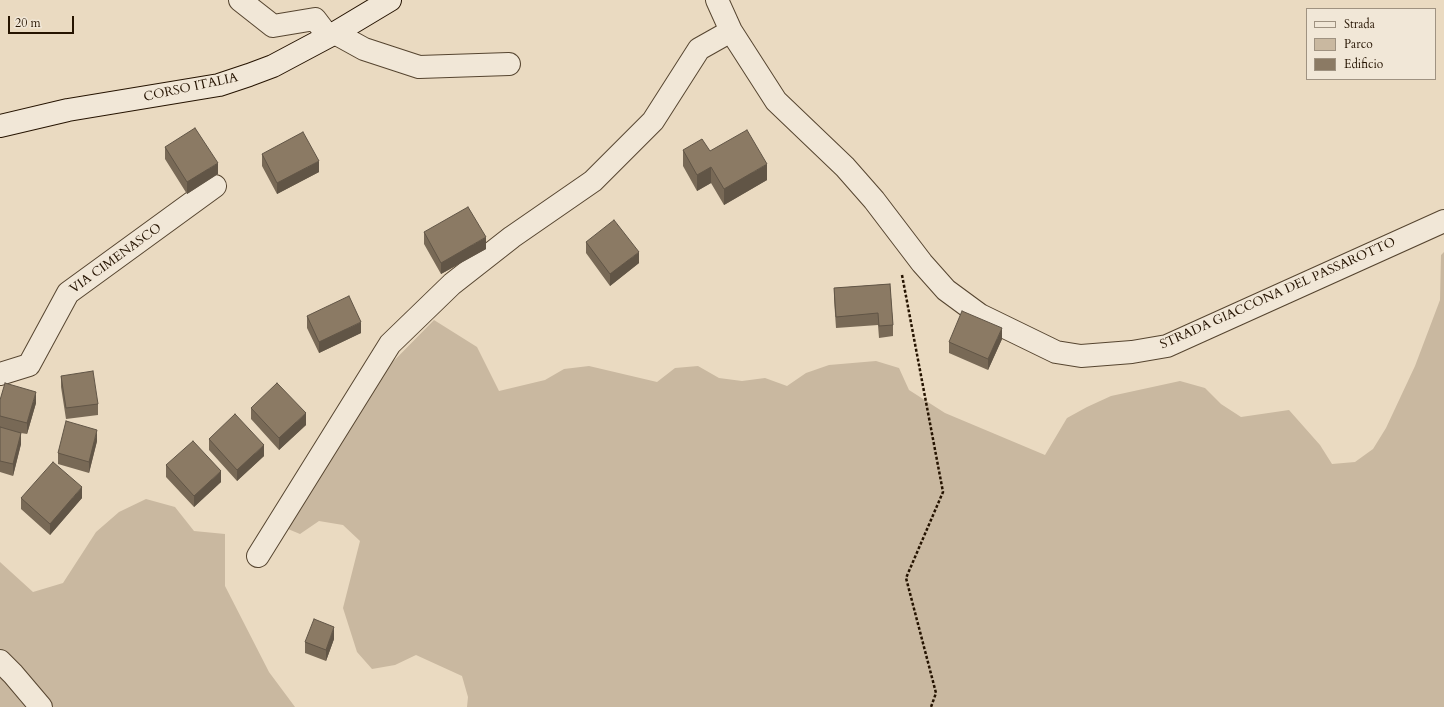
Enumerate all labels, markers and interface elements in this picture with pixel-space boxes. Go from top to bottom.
scale bar [10,8,76,34]
legend [1306,8,1436,80]
text: 20 m [15,15,41,31]
text: Strada [1344,16,1375,32]
text: Parco [1344,36,1373,52]
text: Edificio [1344,56,1383,72]
street label: CORSO ITALIA [142,70,240,106]
street label: VIA CIMENASCO [67,221,165,297]
street label: STRADA GIACCONA DEL PASSAROTTO [1158,235,1398,353]

